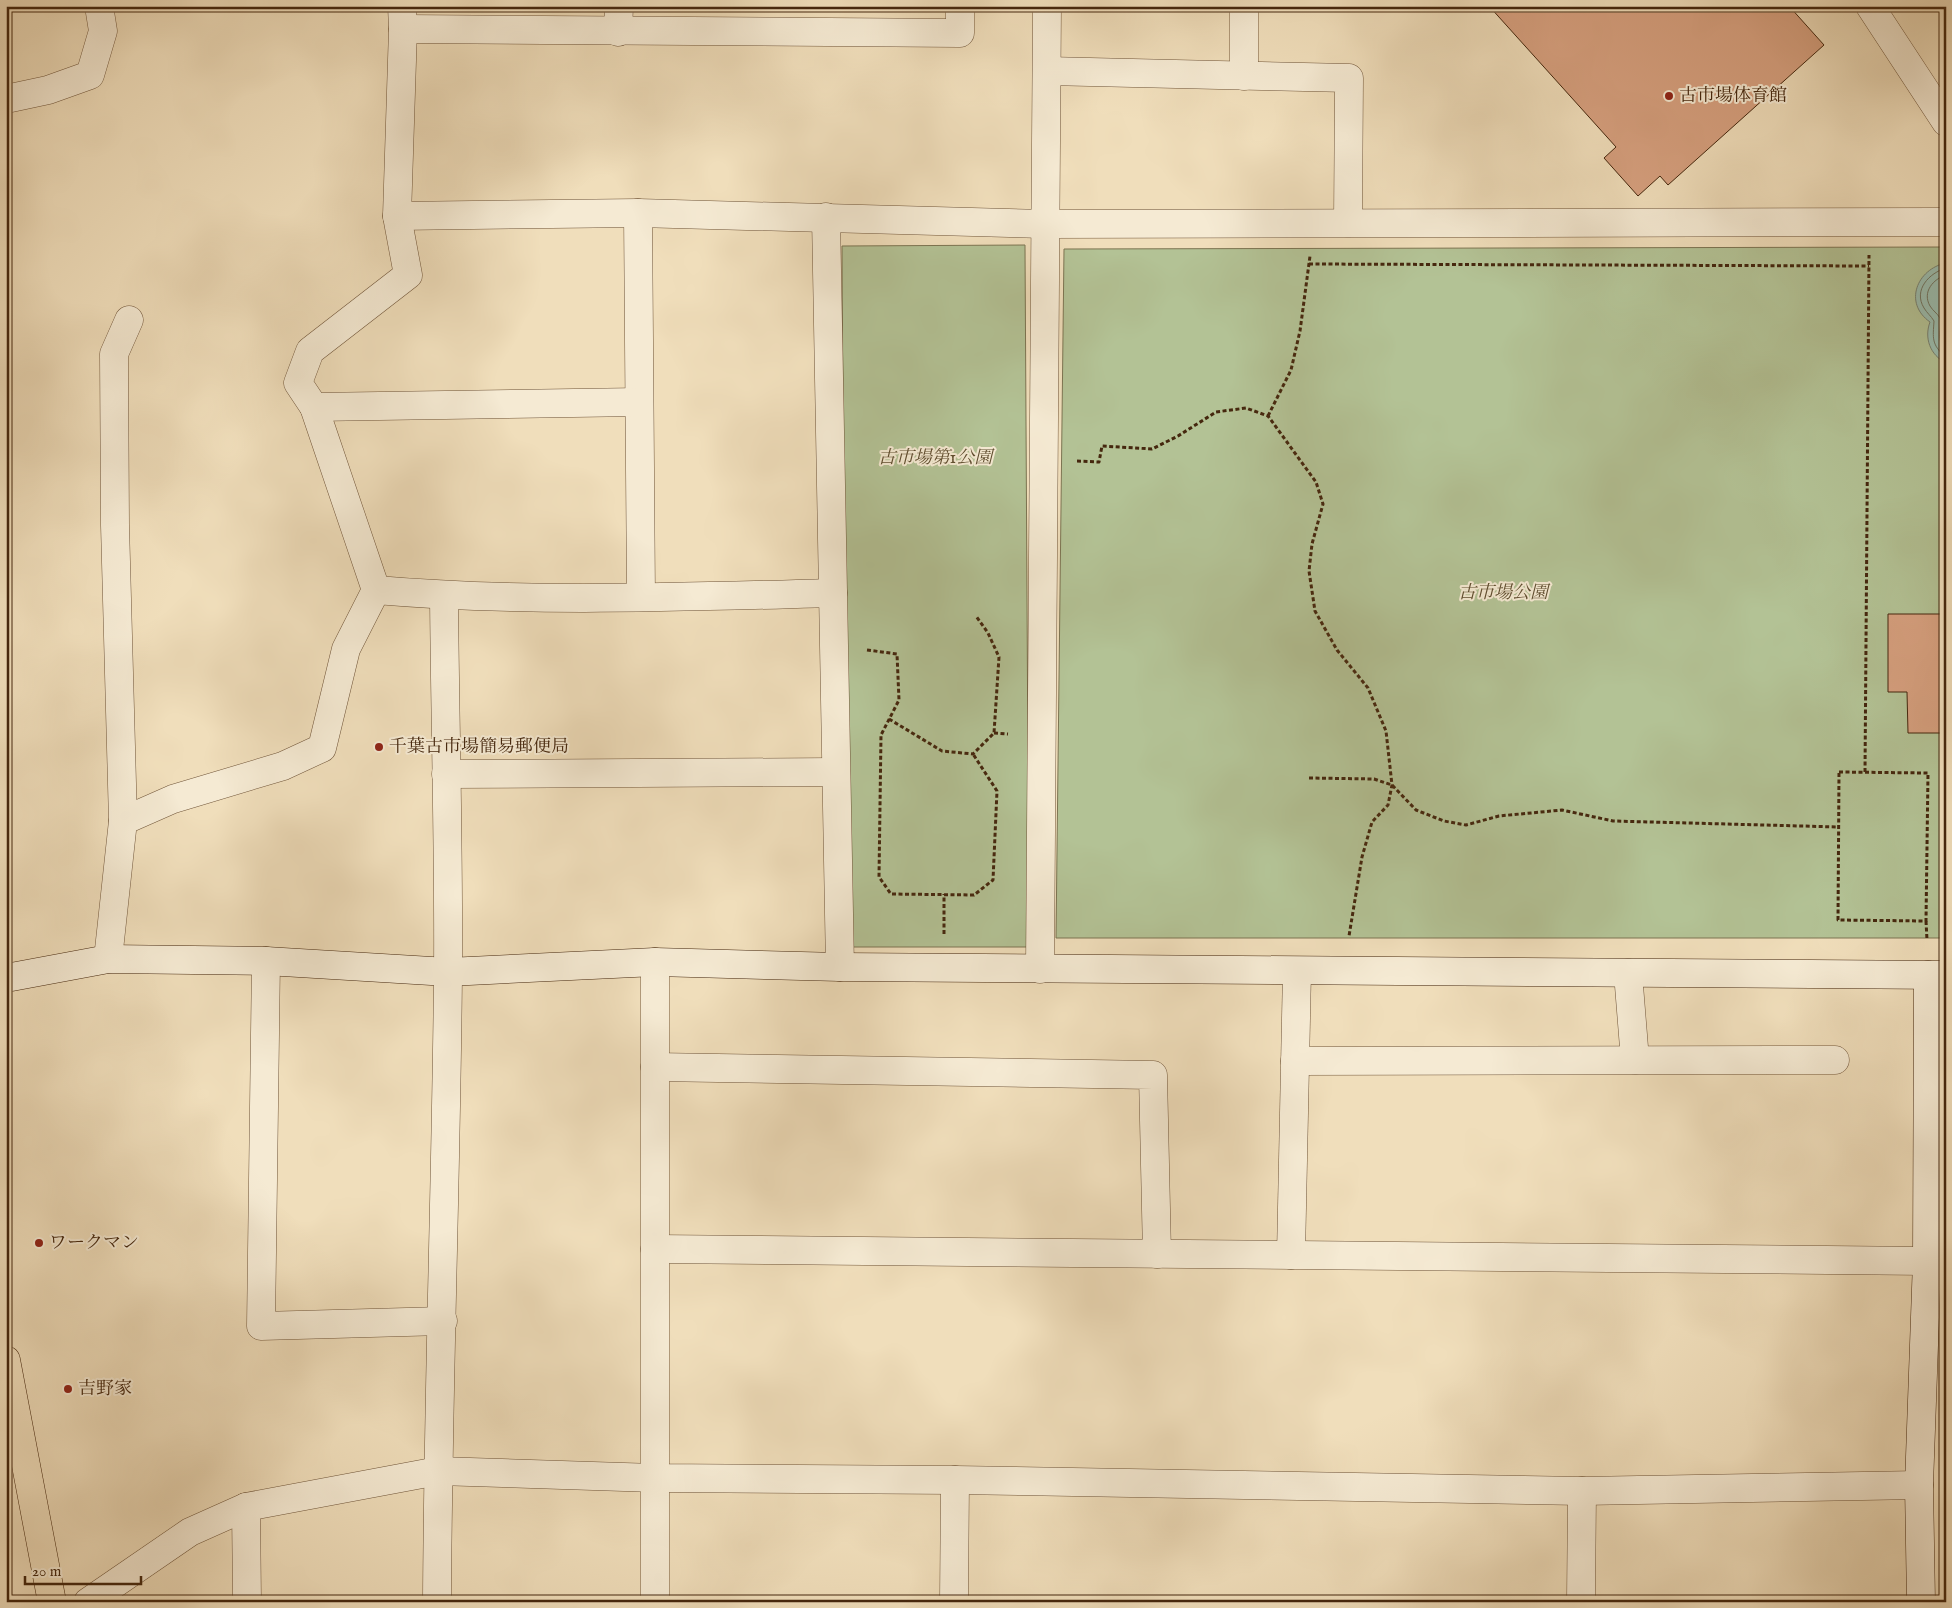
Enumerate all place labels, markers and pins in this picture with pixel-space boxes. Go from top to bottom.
place label: 古市場体育館 [1679,85,1787,108]
marker: 古市場体育館 [1663,90,1675,102]
place label: 千葉古市場簡易郵便局 [389,736,569,759]
marker: 千葉古市場簡易郵便局 [373,741,385,753]
place label: ワークマン [49,1232,139,1255]
marker: ワークマン [33,1237,45,1249]
place label: 吉野家 [78,1378,132,1401]
marker: 吉野家 [62,1383,74,1395]

